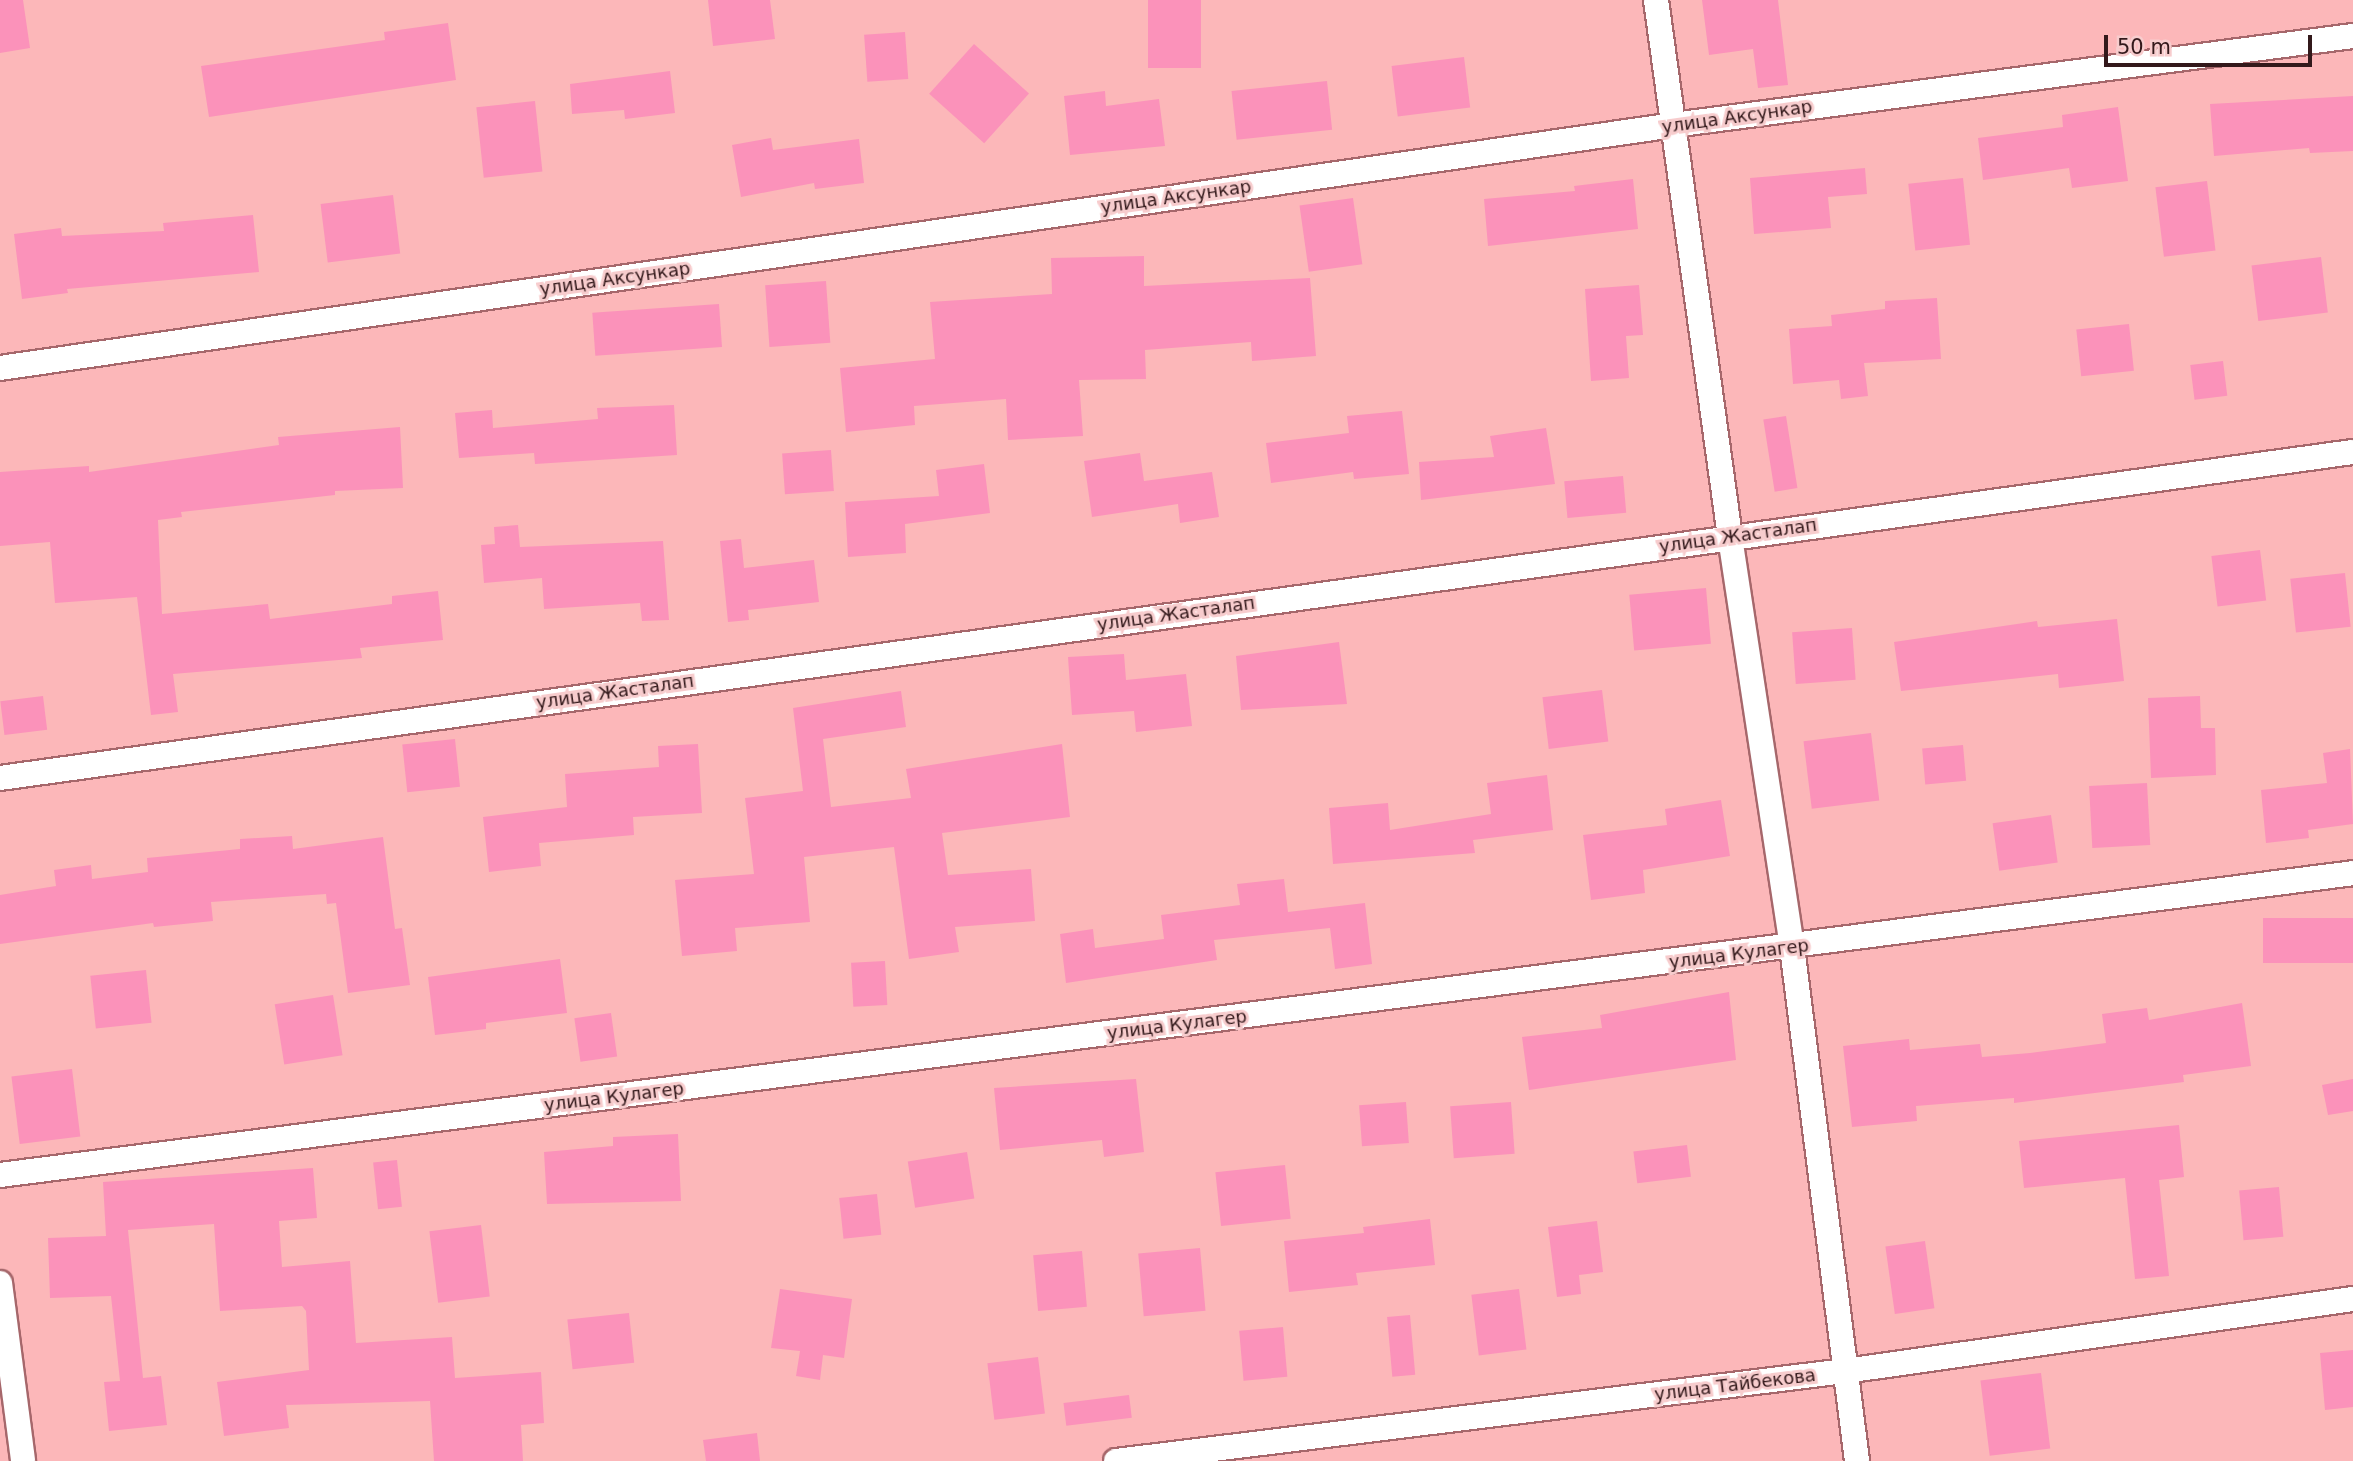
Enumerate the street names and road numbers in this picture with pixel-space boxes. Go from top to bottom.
street label: улица Аксункар [1660,96,1814,138]
street label: улица Аксункар [1099,176,1253,218]
street label: улица Аксункар [538,258,692,300]
street label: улица Жасталап [1658,514,1818,558]
street label: улица Жасталап [1096,592,1256,636]
street label: улица Жасталап [535,670,695,714]
street label: улица Кулагер [1668,935,1810,973]
street label: улица Кулагер [1106,1006,1248,1044]
street label: улица Кулагер [543,1078,685,1116]
street label: улица Тайбекова [1653,1364,1817,1406]

